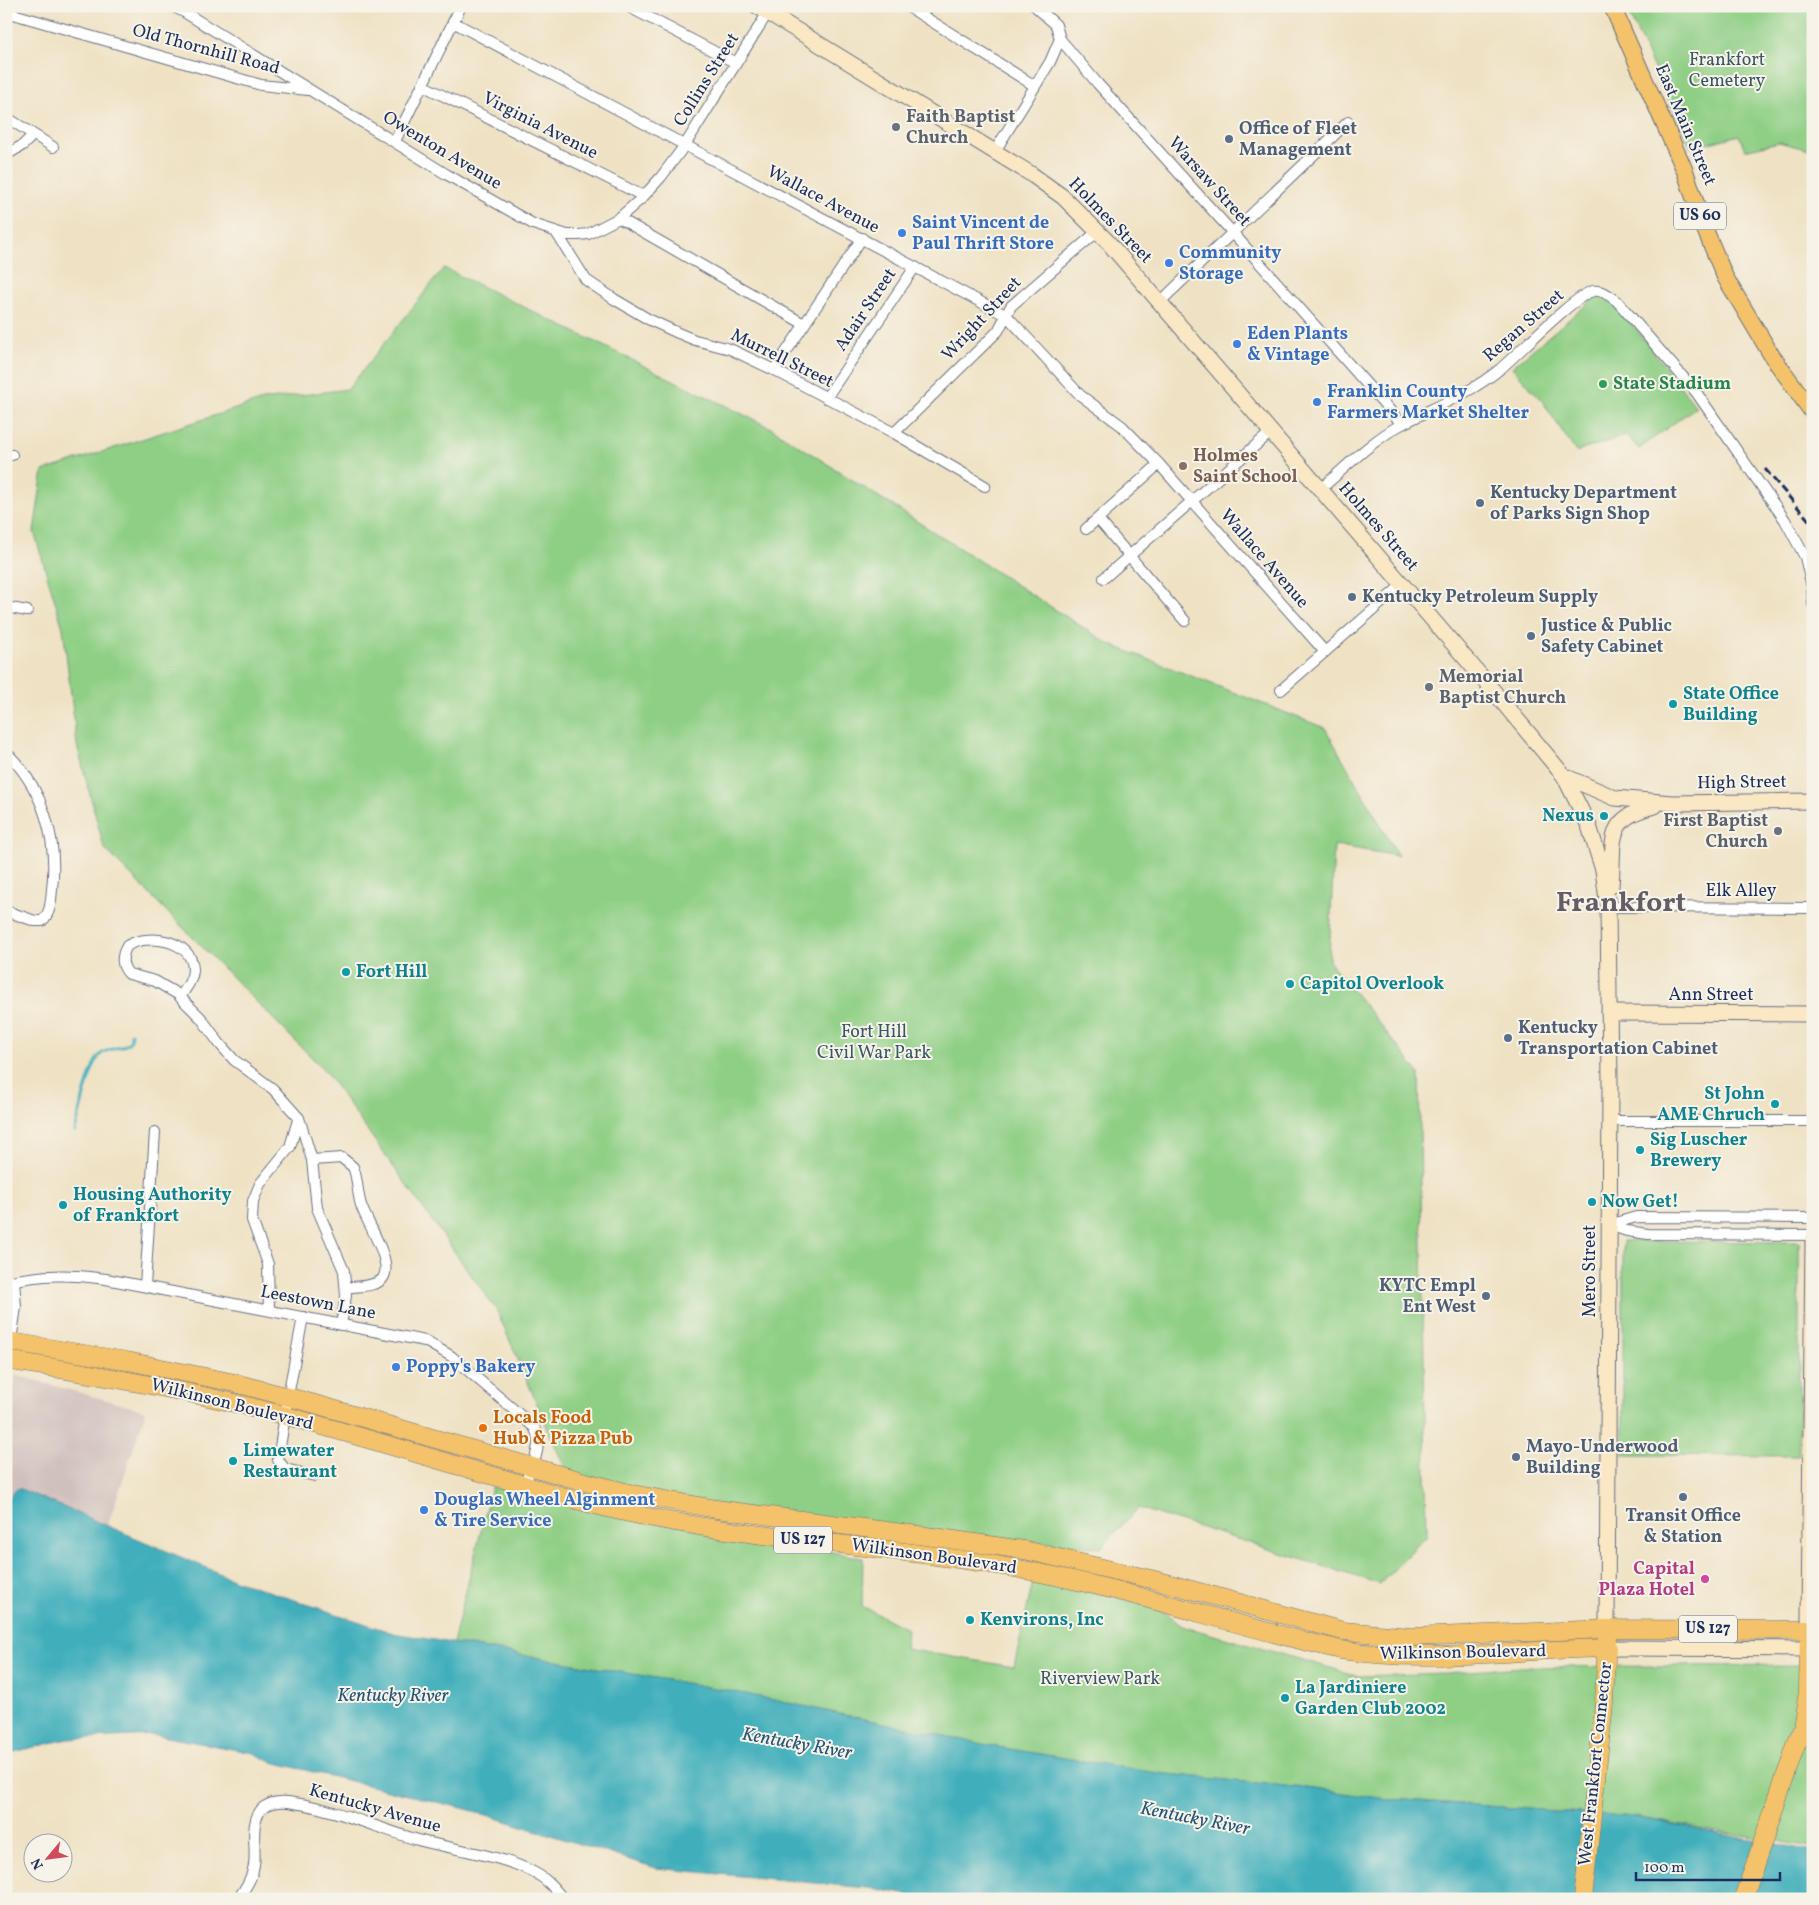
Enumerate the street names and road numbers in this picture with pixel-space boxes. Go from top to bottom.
street label: Old Thornhill Road [130,18,282,82]
street label: Collins Street [668,28,746,132]
street label: East Main Street [1648,60,1722,190]
street label: Virginia Avenue [478,86,602,166]
street label: Owenton Avenue [378,105,506,197]
street label: Warsaw Street [1162,131,1256,233]
street label: Wallace Avenue [762,160,884,240]
street label: Holmes Street [1062,172,1158,270]
road number: US 60 [1674,202,1726,230]
street label: Adair Street [829,264,903,356]
street label: Wright Street [936,271,1028,367]
street label: Regan Street [1478,284,1570,368]
street label: Murrell Street [726,323,838,395]
street label: Holmes Street [1332,477,1424,577]
street label: Wallace Avenue [1214,504,1314,614]
street label: High Street [1697,770,1787,796]
street label: Elk Alley [1705,879,1777,904]
street label: Ann Street [1669,983,1753,1008]
street label: Mero Street [1578,1225,1603,1317]
street label: Leestown Lane [258,1280,378,1326]
street label: Wilkinson Boulevard [148,1373,316,1437]
road number: US 127 [774,1526,832,1554]
street label: Wilkinson Boulevard [850,1533,1018,1581]
road number: US 127 [1679,1616,1737,1642]
street label: Wilkinson Boulevard [1379,1639,1547,1667]
street label: West Frankfort Connector [1573,1660,1619,1867]
street label: Kentucky Avenue [306,1778,444,1840]

